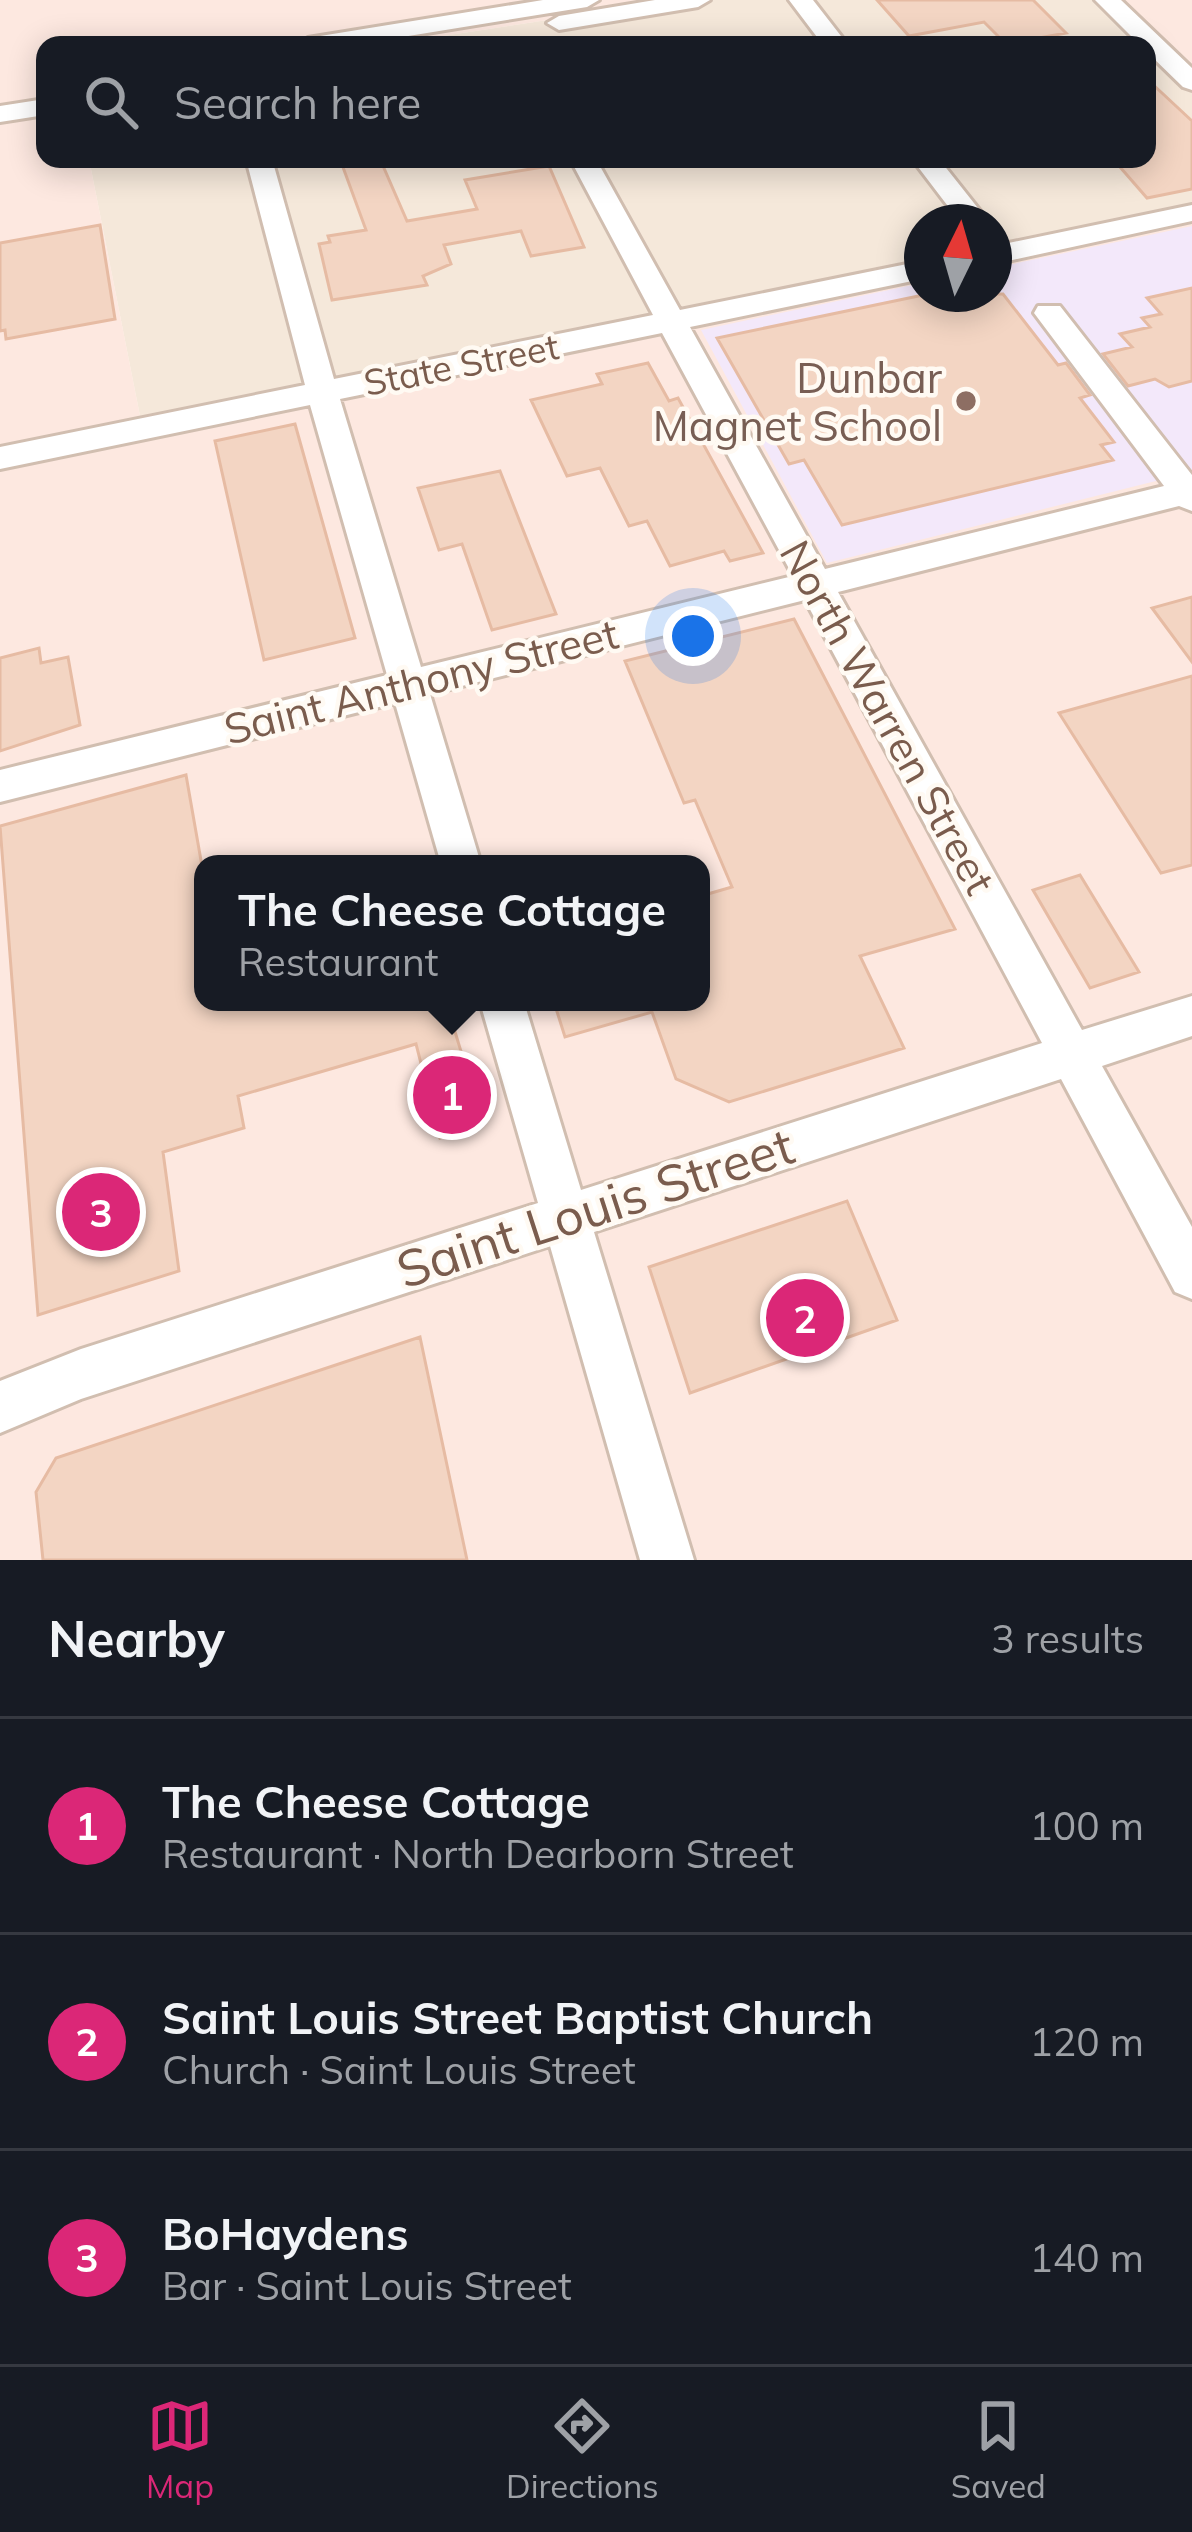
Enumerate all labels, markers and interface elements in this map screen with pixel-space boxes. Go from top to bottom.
search box [36,36,1156,168]
icon: search [78,69,144,135]
text: Search here [174,74,421,130]
north arrow [904,204,1012,312]
street label: State Street [360,323,562,405]
place label: Dunbar Magnet School [653,351,943,452]
marker: Dunbar Magnet School [953,388,979,414]
street label: North Warren Street [769,531,1007,903]
street label: Saint Anthony Street [218,606,624,756]
your location [663,606,723,666]
popup [194,855,710,1011]
text: The Cheese Cottage [238,881,666,937]
text: Restaurant [238,937,438,986]
pin: 1 [413,1050,491,1140]
street label: Saint Louis Street [389,1113,801,1301]
pin: 3 [62,1167,140,1257]
pin: 2 [766,1273,844,1363]
text: Nearby [48,1606,225,1670]
text: 3 results [991,1614,1144,1663]
text: The Cheese Cottage [162,1773,590,1829]
text: 1 [75,1801,99,1850]
text: 100 m [1029,1801,1144,1850]
text: Restaurant · North Dearborn Street [162,1829,794,1878]
text: Saint Louis Street Baptist Church [162,1989,873,2045]
text: 2 [75,2017,99,2066]
text: 120 m [1029,2017,1144,2066]
text: Church · Saint Louis Street [162,2045,636,2094]
text: BoHaydens [162,2205,408,2261]
text: 3 [75,2233,99,2282]
text: 140 m [1029,2233,1144,2282]
text: Bar · Saint Louis Street [162,2261,572,2310]
tab: Map [146,2393,214,2506]
tab: Directions [506,2393,659,2506]
tab: Saved [951,2393,1046,2506]

